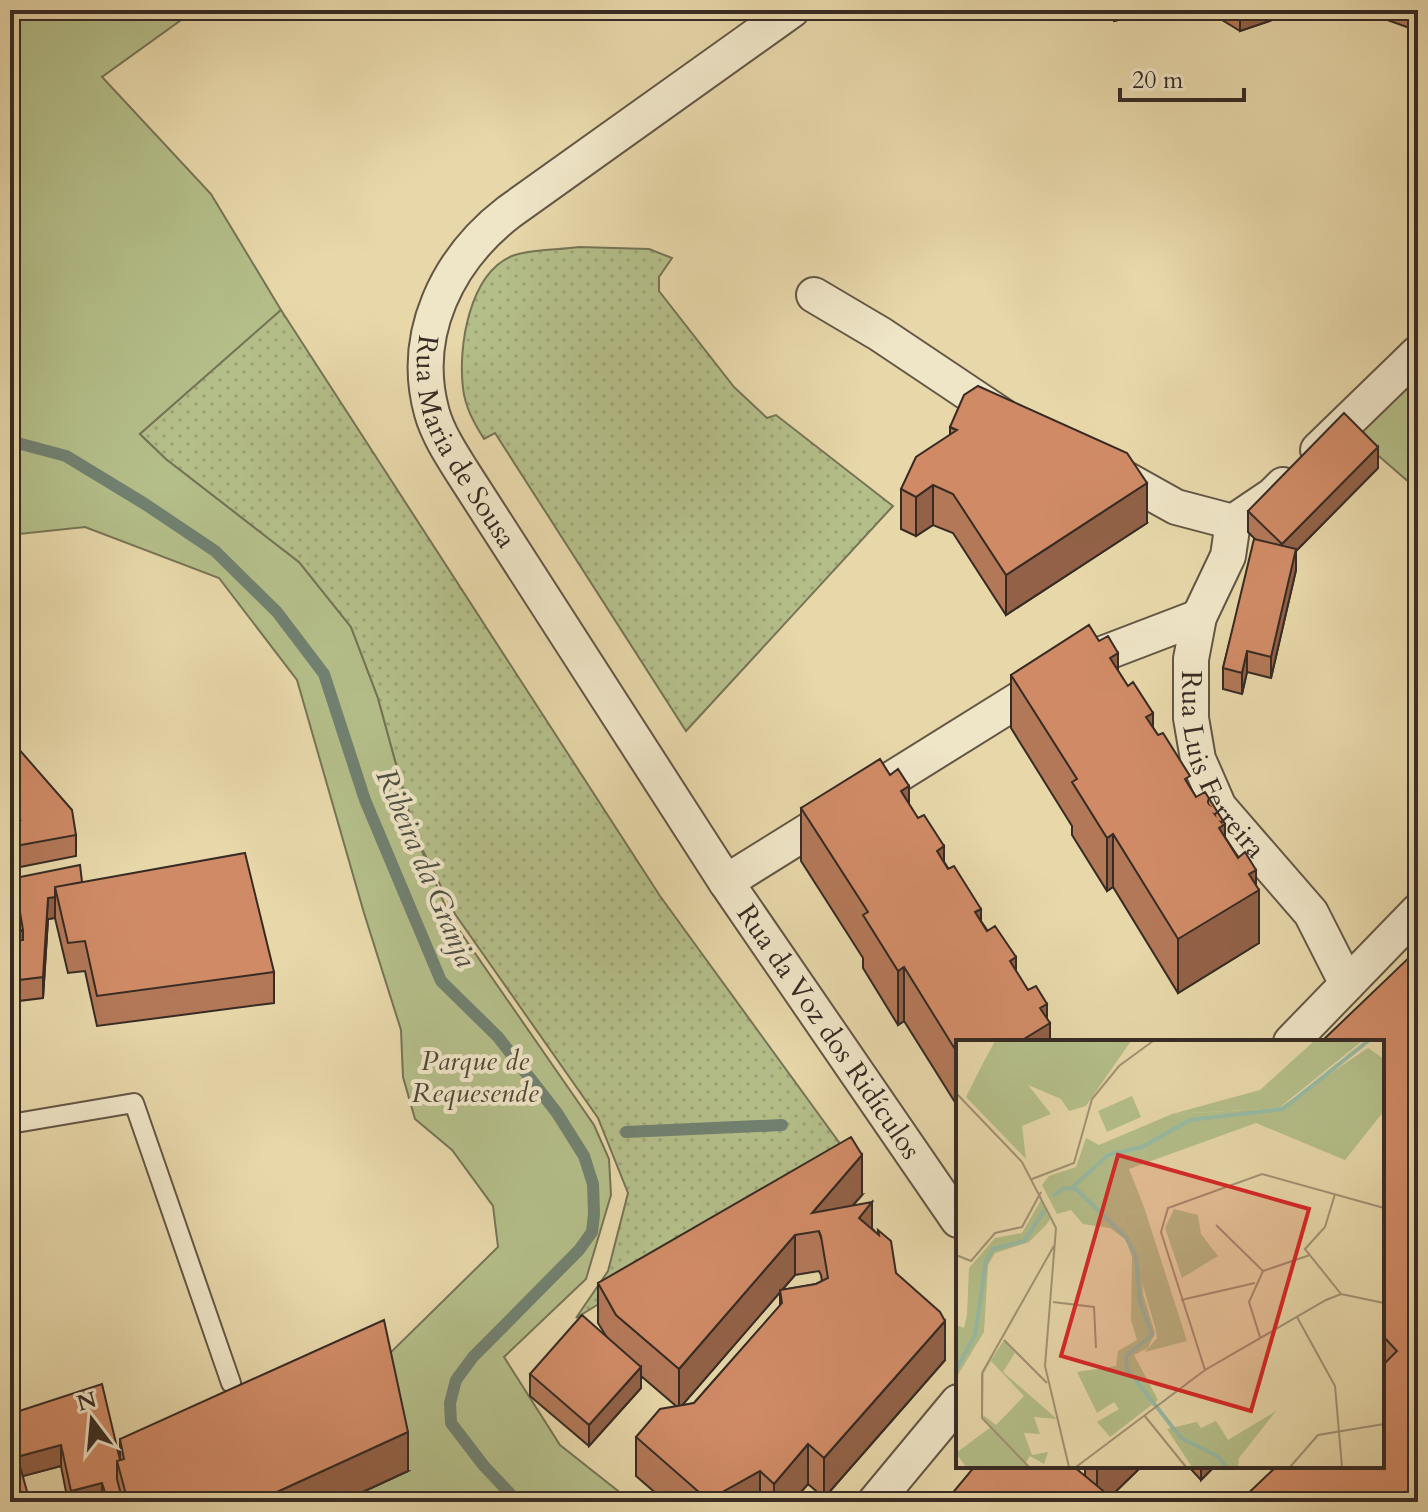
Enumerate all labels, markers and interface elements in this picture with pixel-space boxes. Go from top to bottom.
scale bar [1120,52,1244,102]
text: 20 m [1132,64,1184,97]
street label: Rua Maria de Sousa [407,333,525,555]
street label: Rua Luis Ferreira [1172,671,1274,866]
water label: Ribeira da Granja [366,762,486,974]
street label: Rua da Voz dos Ridículos [728,897,930,1167]
inset map [956,1040,1384,1468]
park label: Parque de Requesende [412,1042,539,1112]
north arrow [52,1380,132,1460]
text: N [73,1385,100,1419]

